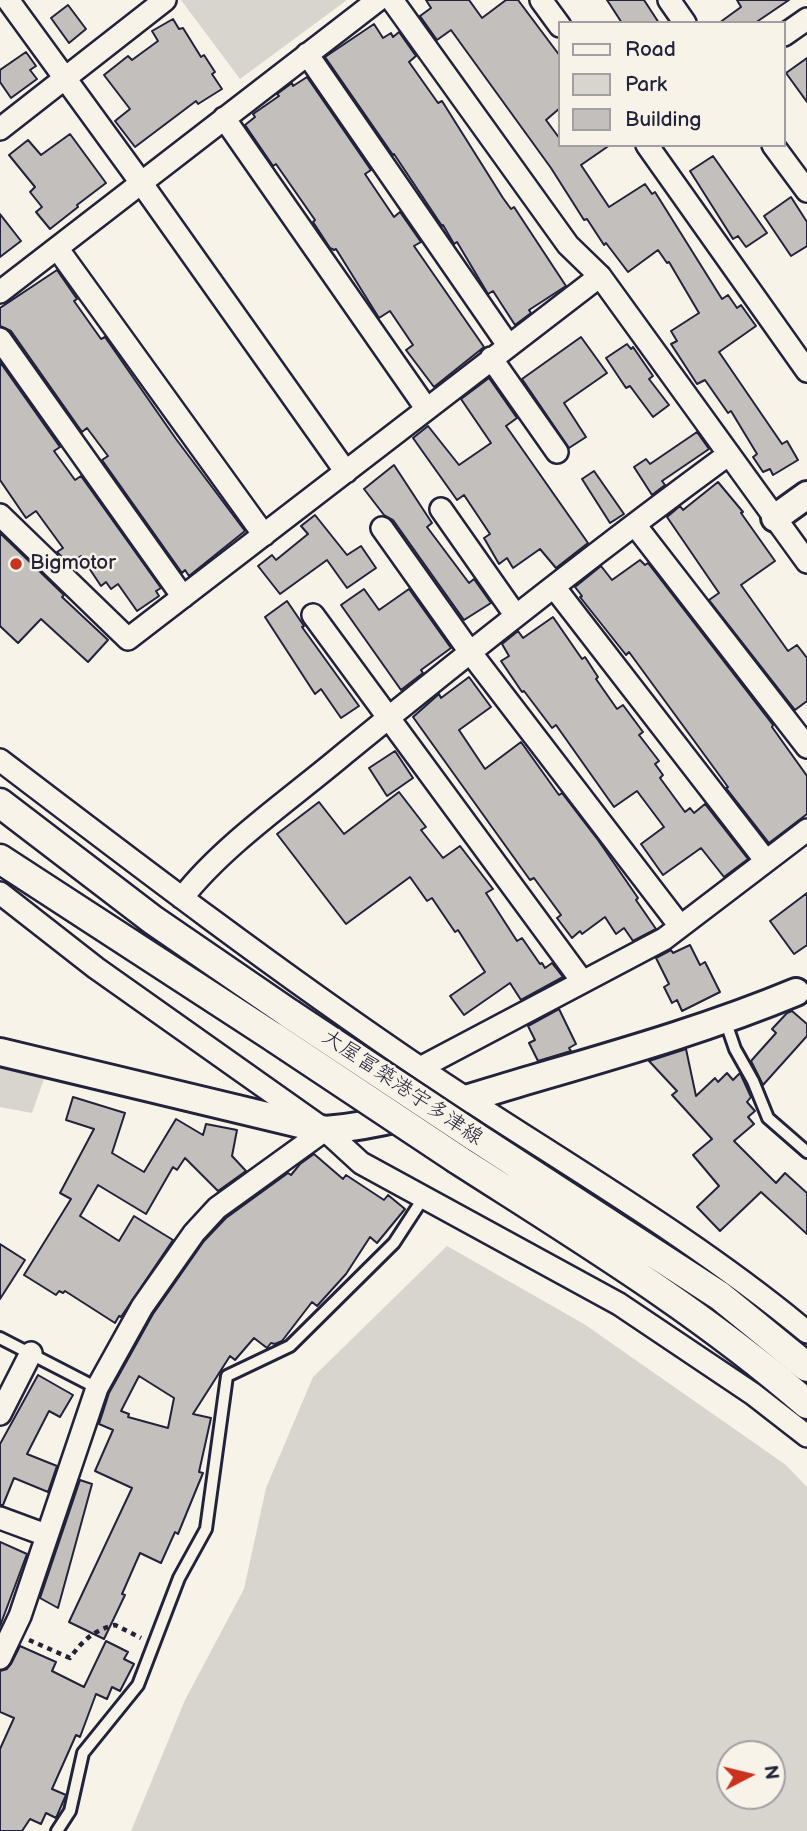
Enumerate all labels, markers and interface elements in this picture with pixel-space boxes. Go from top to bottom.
legend [558,21,786,147]
text: Road [625,37,676,62]
text: Park [625,72,667,97]
text: Building [625,107,701,132]
place label: Bigmotor [30,551,116,577]
marker: Bigmotor [8,556,24,572]
street label: 大屋冨築港宇多津線 [317,1025,487,1151]
north arrow [716,1740,786,1810]
text: N [758,1764,783,1781]

